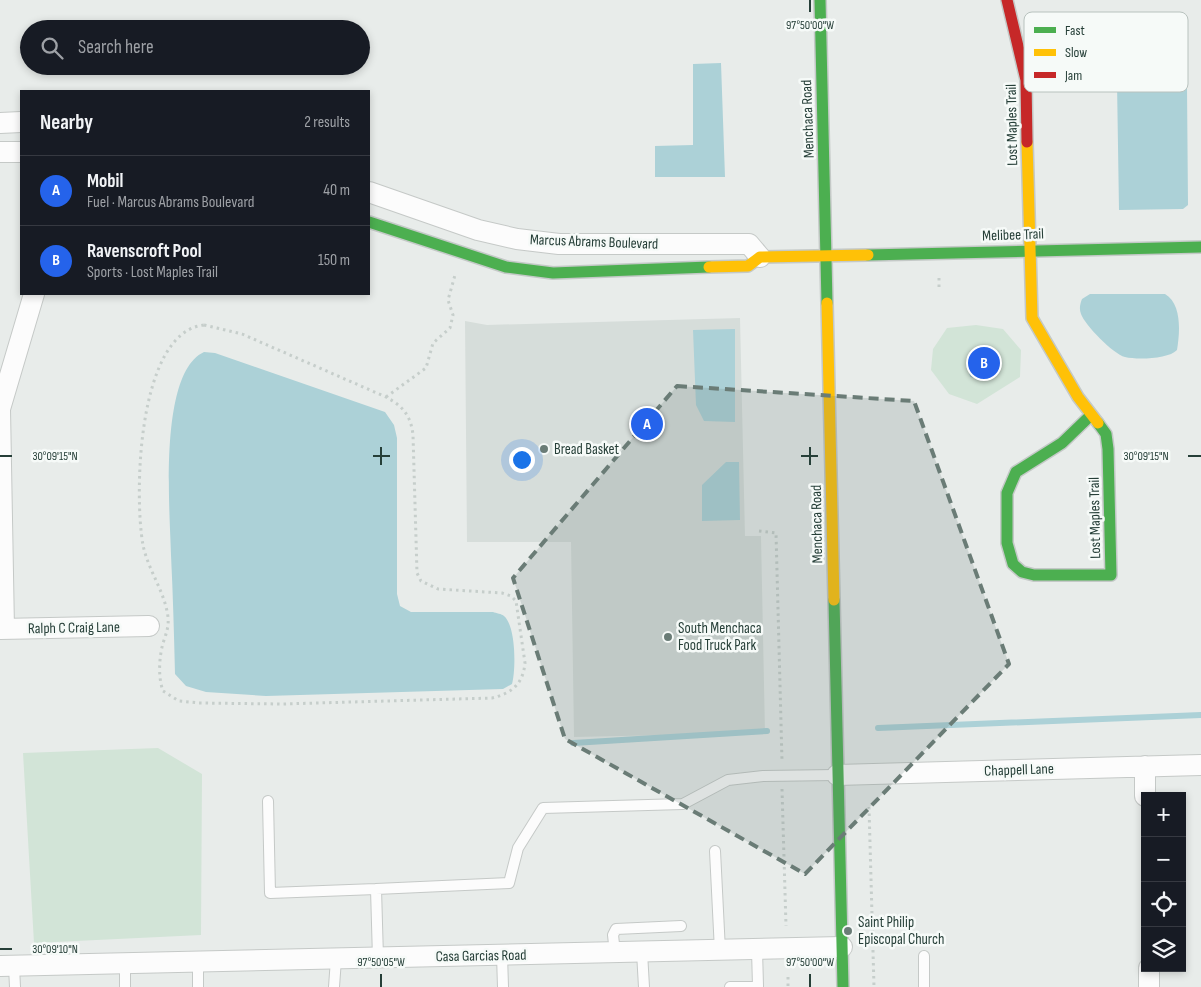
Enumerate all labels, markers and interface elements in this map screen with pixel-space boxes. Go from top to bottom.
legend [1024,12,1188,92]
text: 97°50'00"W [786,18,834,33]
search box [20,20,370,75]
text: Fast [1065,22,1085,39]
icon: search [38,34,66,62]
text: Search here [78,36,154,59]
text: Slow [1065,44,1087,61]
text: Jam [1064,67,1082,84]
street label: Menchaca Road [797,79,819,159]
street label: Lost Maples Trail [1002,84,1022,166]
text: Nearby [40,110,93,135]
text: 2 results [304,113,350,132]
text: Mobil [87,170,123,193]
text: A [52,181,60,200]
text: 40 m [323,181,350,200]
text: Fuel · Marcus Abrams Boulevard [87,193,254,212]
street label: Melibee Trail [982,224,1044,246]
street label: Marcus Abrams Boulevard [529,230,659,254]
text: Ravenscroft Pool [87,240,202,263]
text: B [52,251,60,270]
text: 150 m [318,251,350,270]
text: Sports · Lost Maples Trail [87,263,218,282]
pin: B [968,344,1000,382]
pin: A [631,405,663,443]
place label: Bread Basket [554,440,620,459]
marker: Bread Basket [538,443,550,455]
your location [509,447,535,473]
text: 30°09'15"N [32,449,78,464]
text: 30°09'15"N [1123,449,1169,464]
street label: Lost Maples Trail [1085,477,1105,559]
street label: Menchaca Road [807,485,827,563]
street label: Ralph C Craig Lane [28,618,120,638]
place label: South Menchaca Food Truck Park [678,619,762,655]
marker: South Menchaca Food Truck Park [662,631,674,643]
street label: Chappell Lane [984,759,1054,781]
map controls [1141,792,1186,972]
button: + [1141,792,1186,837]
button: − [1141,837,1186,882]
button: locate [1141,882,1186,927]
place label: Saint Philip Episcopal Church [858,913,944,949]
marker: Saint Philip Episcopal Church [842,925,854,937]
button: layers [1141,927,1186,972]
text: 30°09'10"N [32,942,78,957]
street label: Casa Garcias Road [435,946,527,966]
text: 97°50'05"W [357,955,405,970]
text: 97°50'00"W [786,955,834,970]

